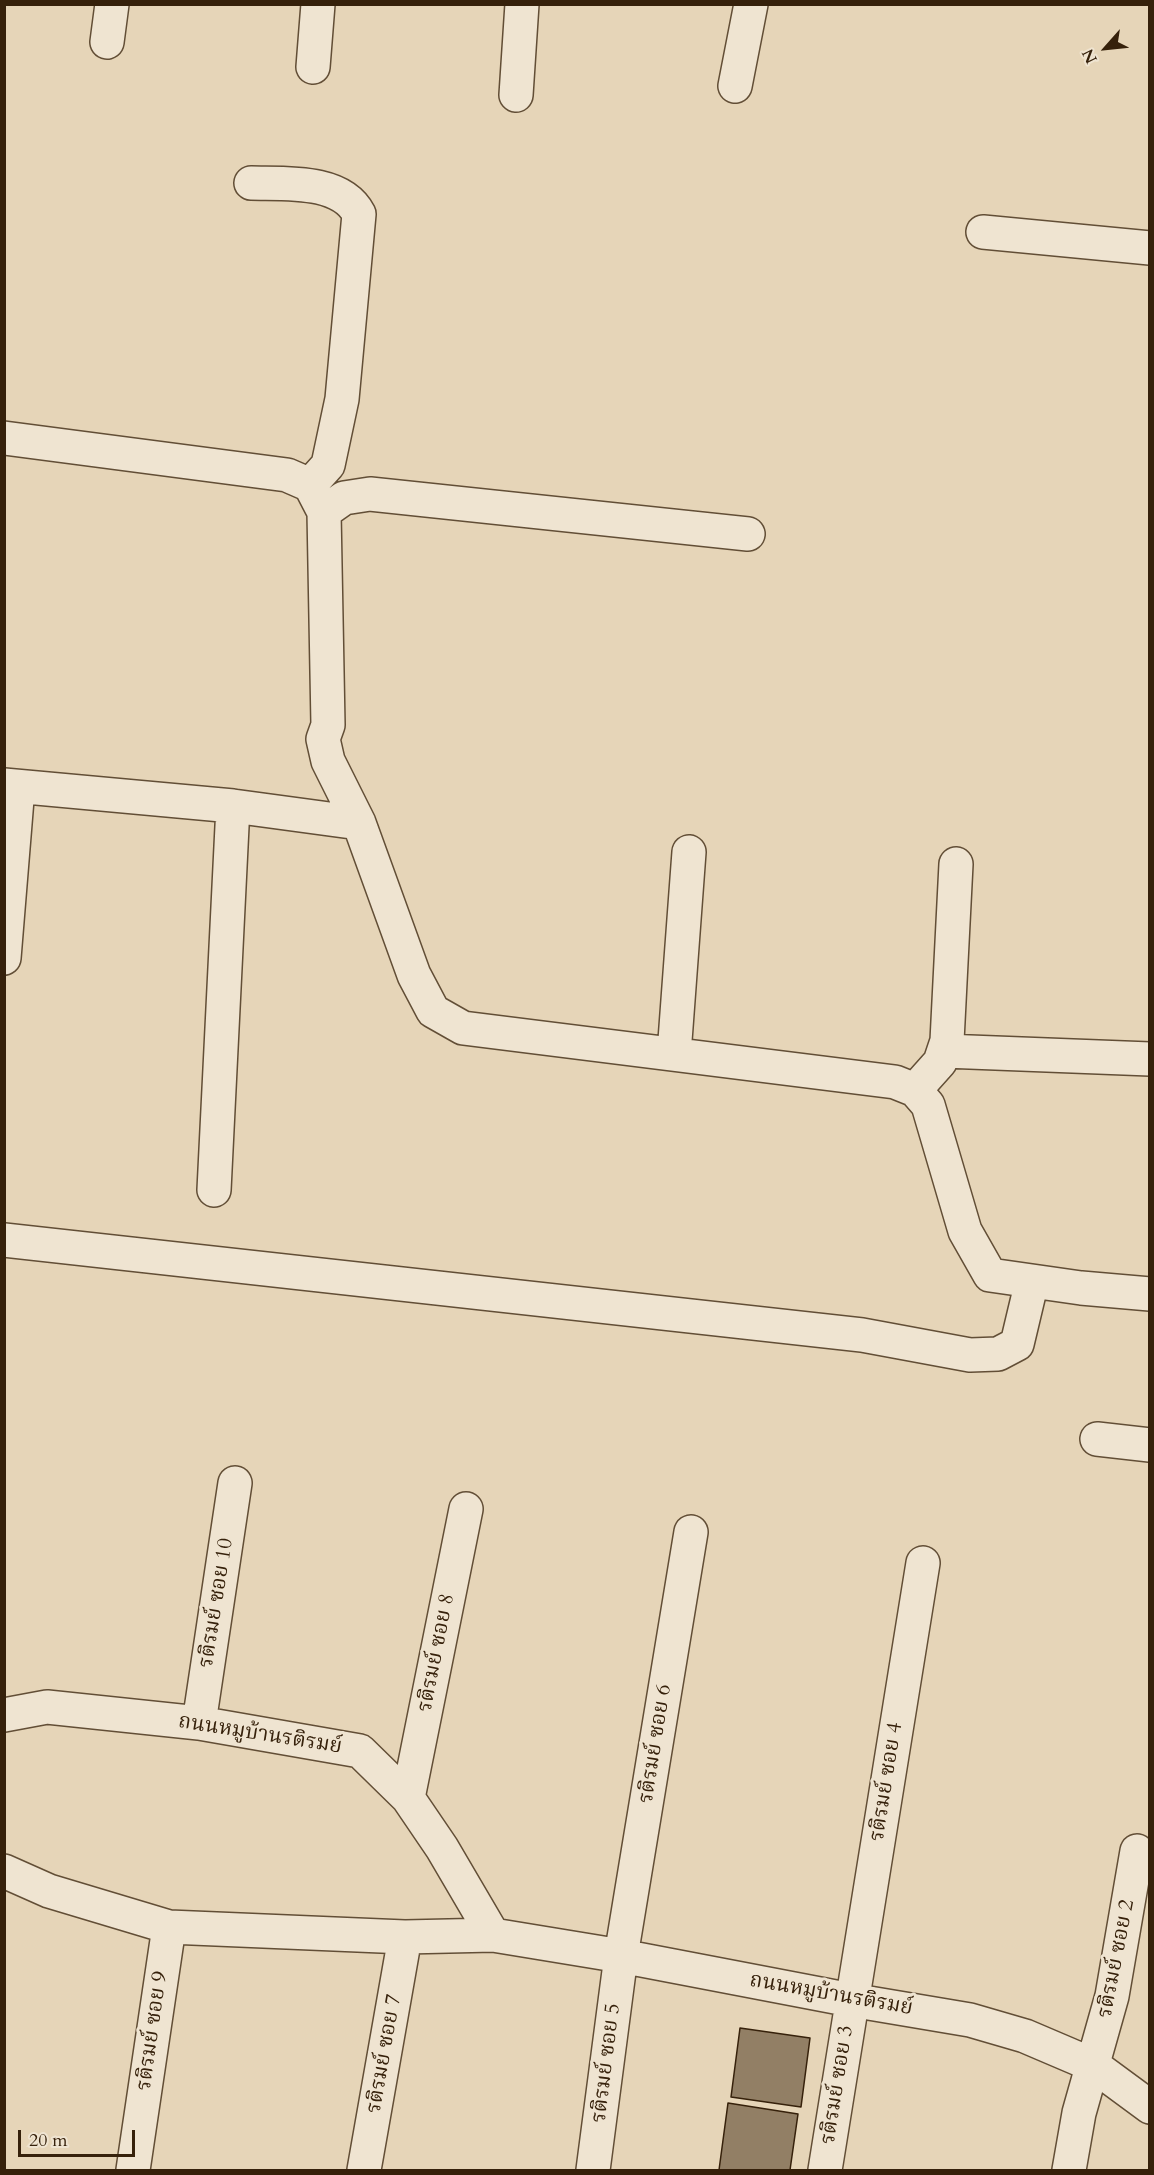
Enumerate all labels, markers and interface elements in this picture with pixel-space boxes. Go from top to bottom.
north arrow [1076,18,1136,78]
text: N [1077,45,1103,67]
street label: รติรมย์ ซอย 10 [194,1536,240,1670]
street label: รติรมย์ ซอย 8 [413,1592,461,1714]
street label: รติรมย์ ซอย 6 [634,1683,678,1805]
street label: ถนนหมูบ้านรติรมย์ [176,1710,344,1760]
street label: รติรมย์ ซอย 4 [865,1721,909,1843]
street label: รติรมย์ ซอย 2 [1093,1898,1141,2020]
street label: ถนนหมูบ้านรติรมย์ [747,1968,915,2022]
street label: รติรมย์ ซอย 9 [132,1970,174,2092]
street label: รติรมย์ ซอย 7 [362,1993,408,2115]
street label: รติรมย์ ซอย 5 [587,2002,627,2124]
street label: รติรมย์ ซอย 3 [816,2024,860,2146]
scale bar [21,2118,138,2156]
text: 20 m [29,2128,68,2153]

